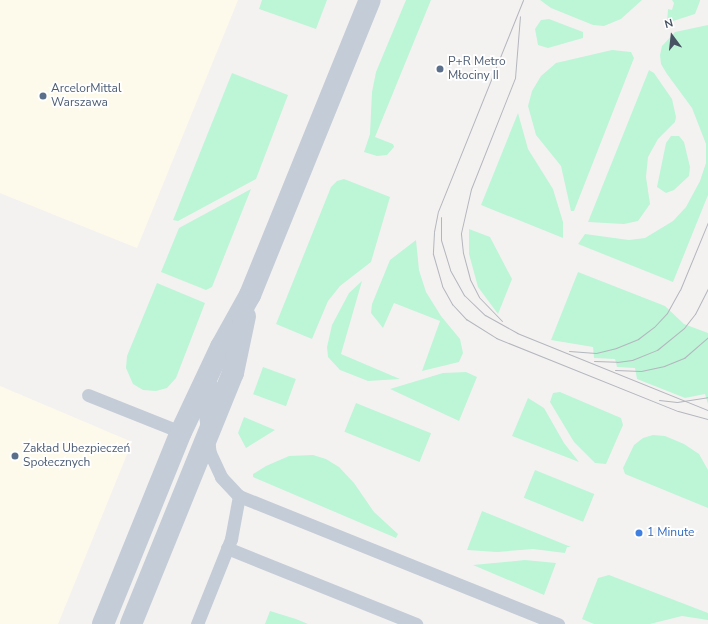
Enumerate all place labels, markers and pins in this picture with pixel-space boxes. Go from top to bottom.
place label: P+R Metro Młociny II [448,55,506,83]
marker: P+R Metro Młociny II [435,64,445,74]
place label: ArcelorMittal Warszawa [51,82,121,110]
marker: ArcelorMittal Warszawa [38,91,48,101]
place label: Zakład Ubezpieczeń Społecznych [23,442,130,470]
marker: Zakład Ubezpieczeń Społecznych [10,451,20,461]
place label: 1 Minute [647,526,694,540]
marker: 1 Minute [634,528,644,538]

